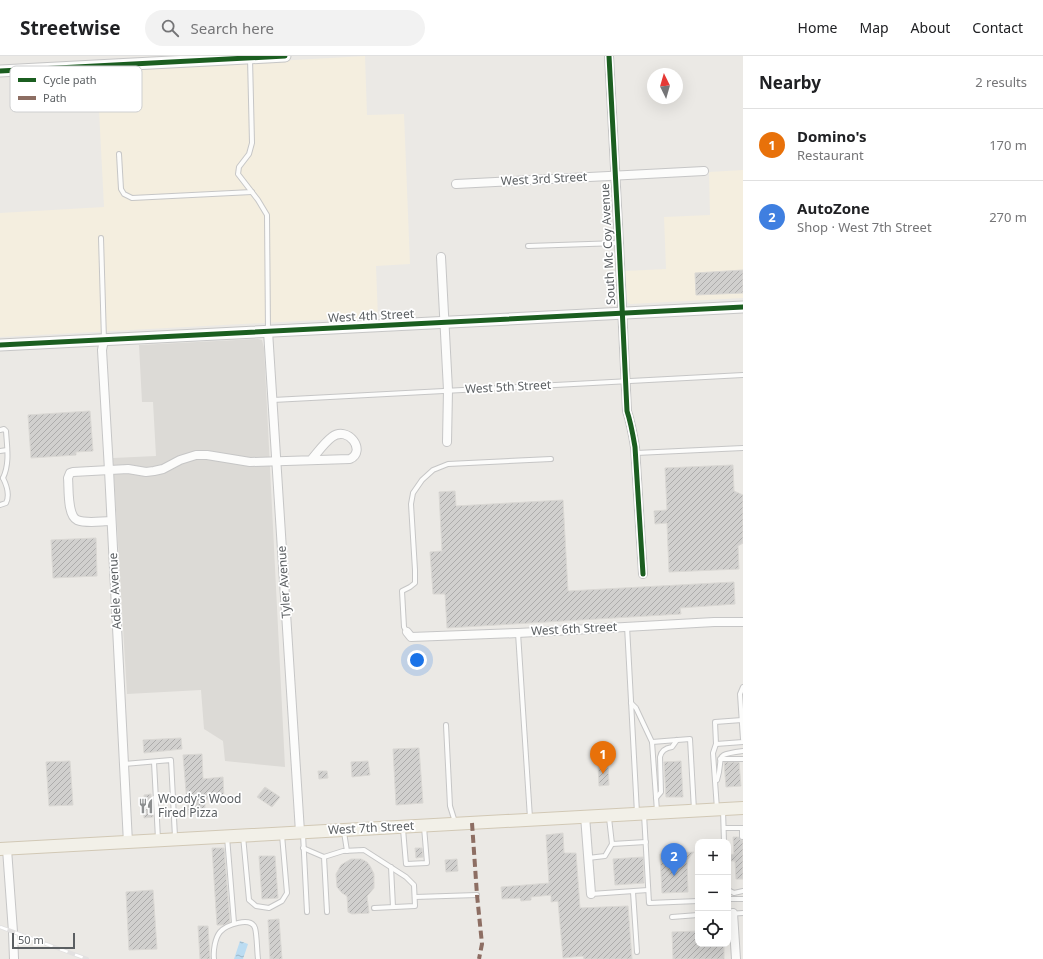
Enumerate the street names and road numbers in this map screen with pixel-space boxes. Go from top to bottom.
street label: West 3rd Street [500,168,588,189]
street label: South Mc Coy Avenue [596,182,619,305]
street label: West 4th Street [328,305,415,326]
street label: West 5th Street [465,376,552,397]
street label: Tyler Avenue [272,545,295,619]
street label: Adele Avenue [104,552,125,630]
street label: West 6th Street [531,618,618,639]
street label: West 7th Street [328,817,415,838]

